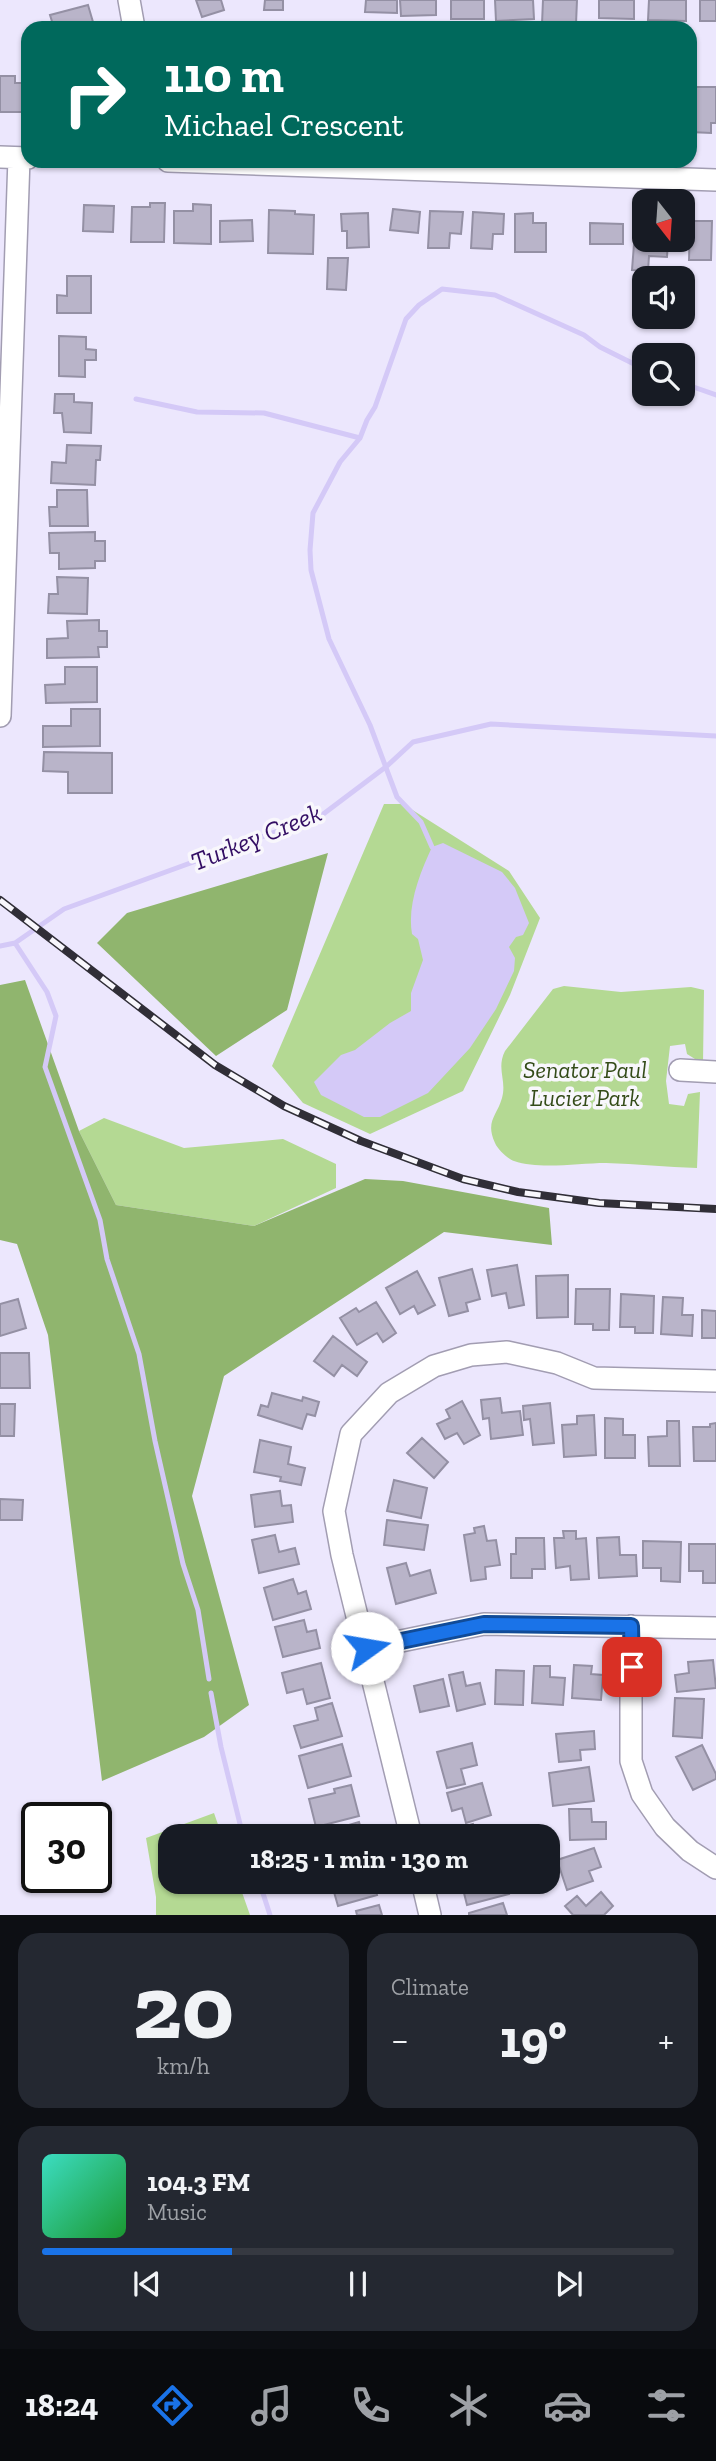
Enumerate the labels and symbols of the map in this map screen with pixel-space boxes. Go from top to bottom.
north arrow [632,189,695,252]
water label: Turkey Creek [186,796,326,878]
park label: Senator Paul Lucier Park [523,1055,647,1112]
position arrow [330,1611,404,1685]
pin [602,1637,662,1697]
speed limit sign: 30 [21,1802,112,1893]

